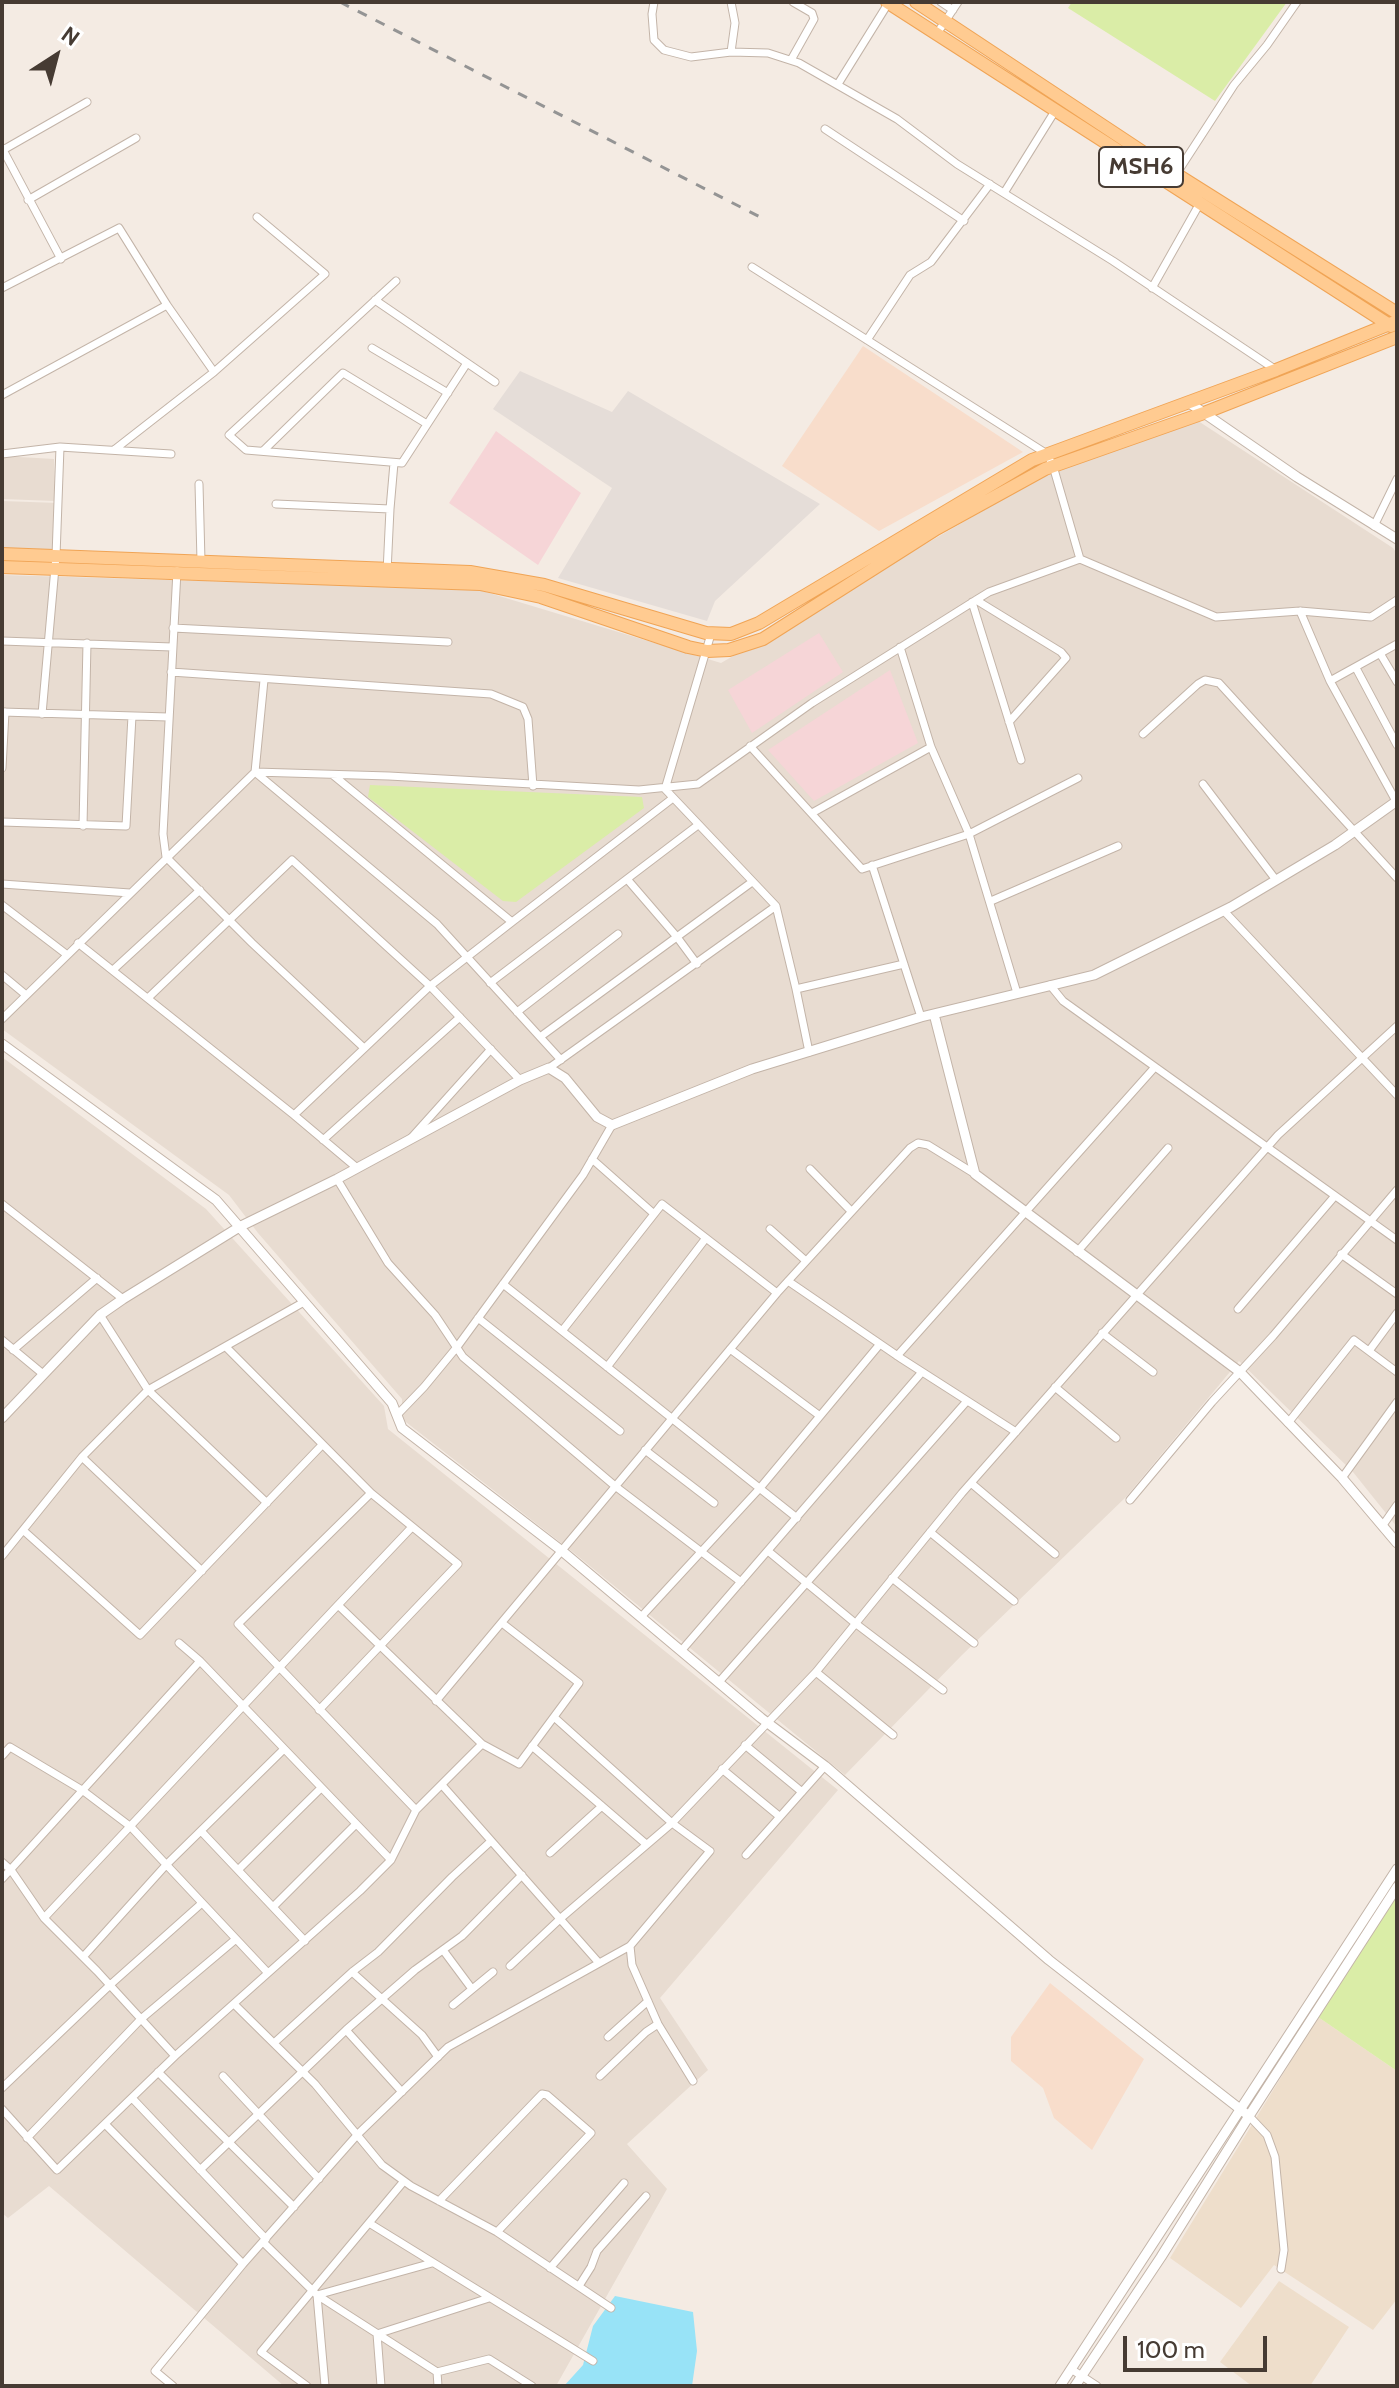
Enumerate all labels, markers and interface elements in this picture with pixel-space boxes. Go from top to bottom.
north arrow [16,16,96,96]
text: N [56,21,85,52]
road number: MSH6 [1099,147,1183,187]
scale bar [1127,2320,1271,2370]
text: 100 m [1137,2335,1205,2364]

